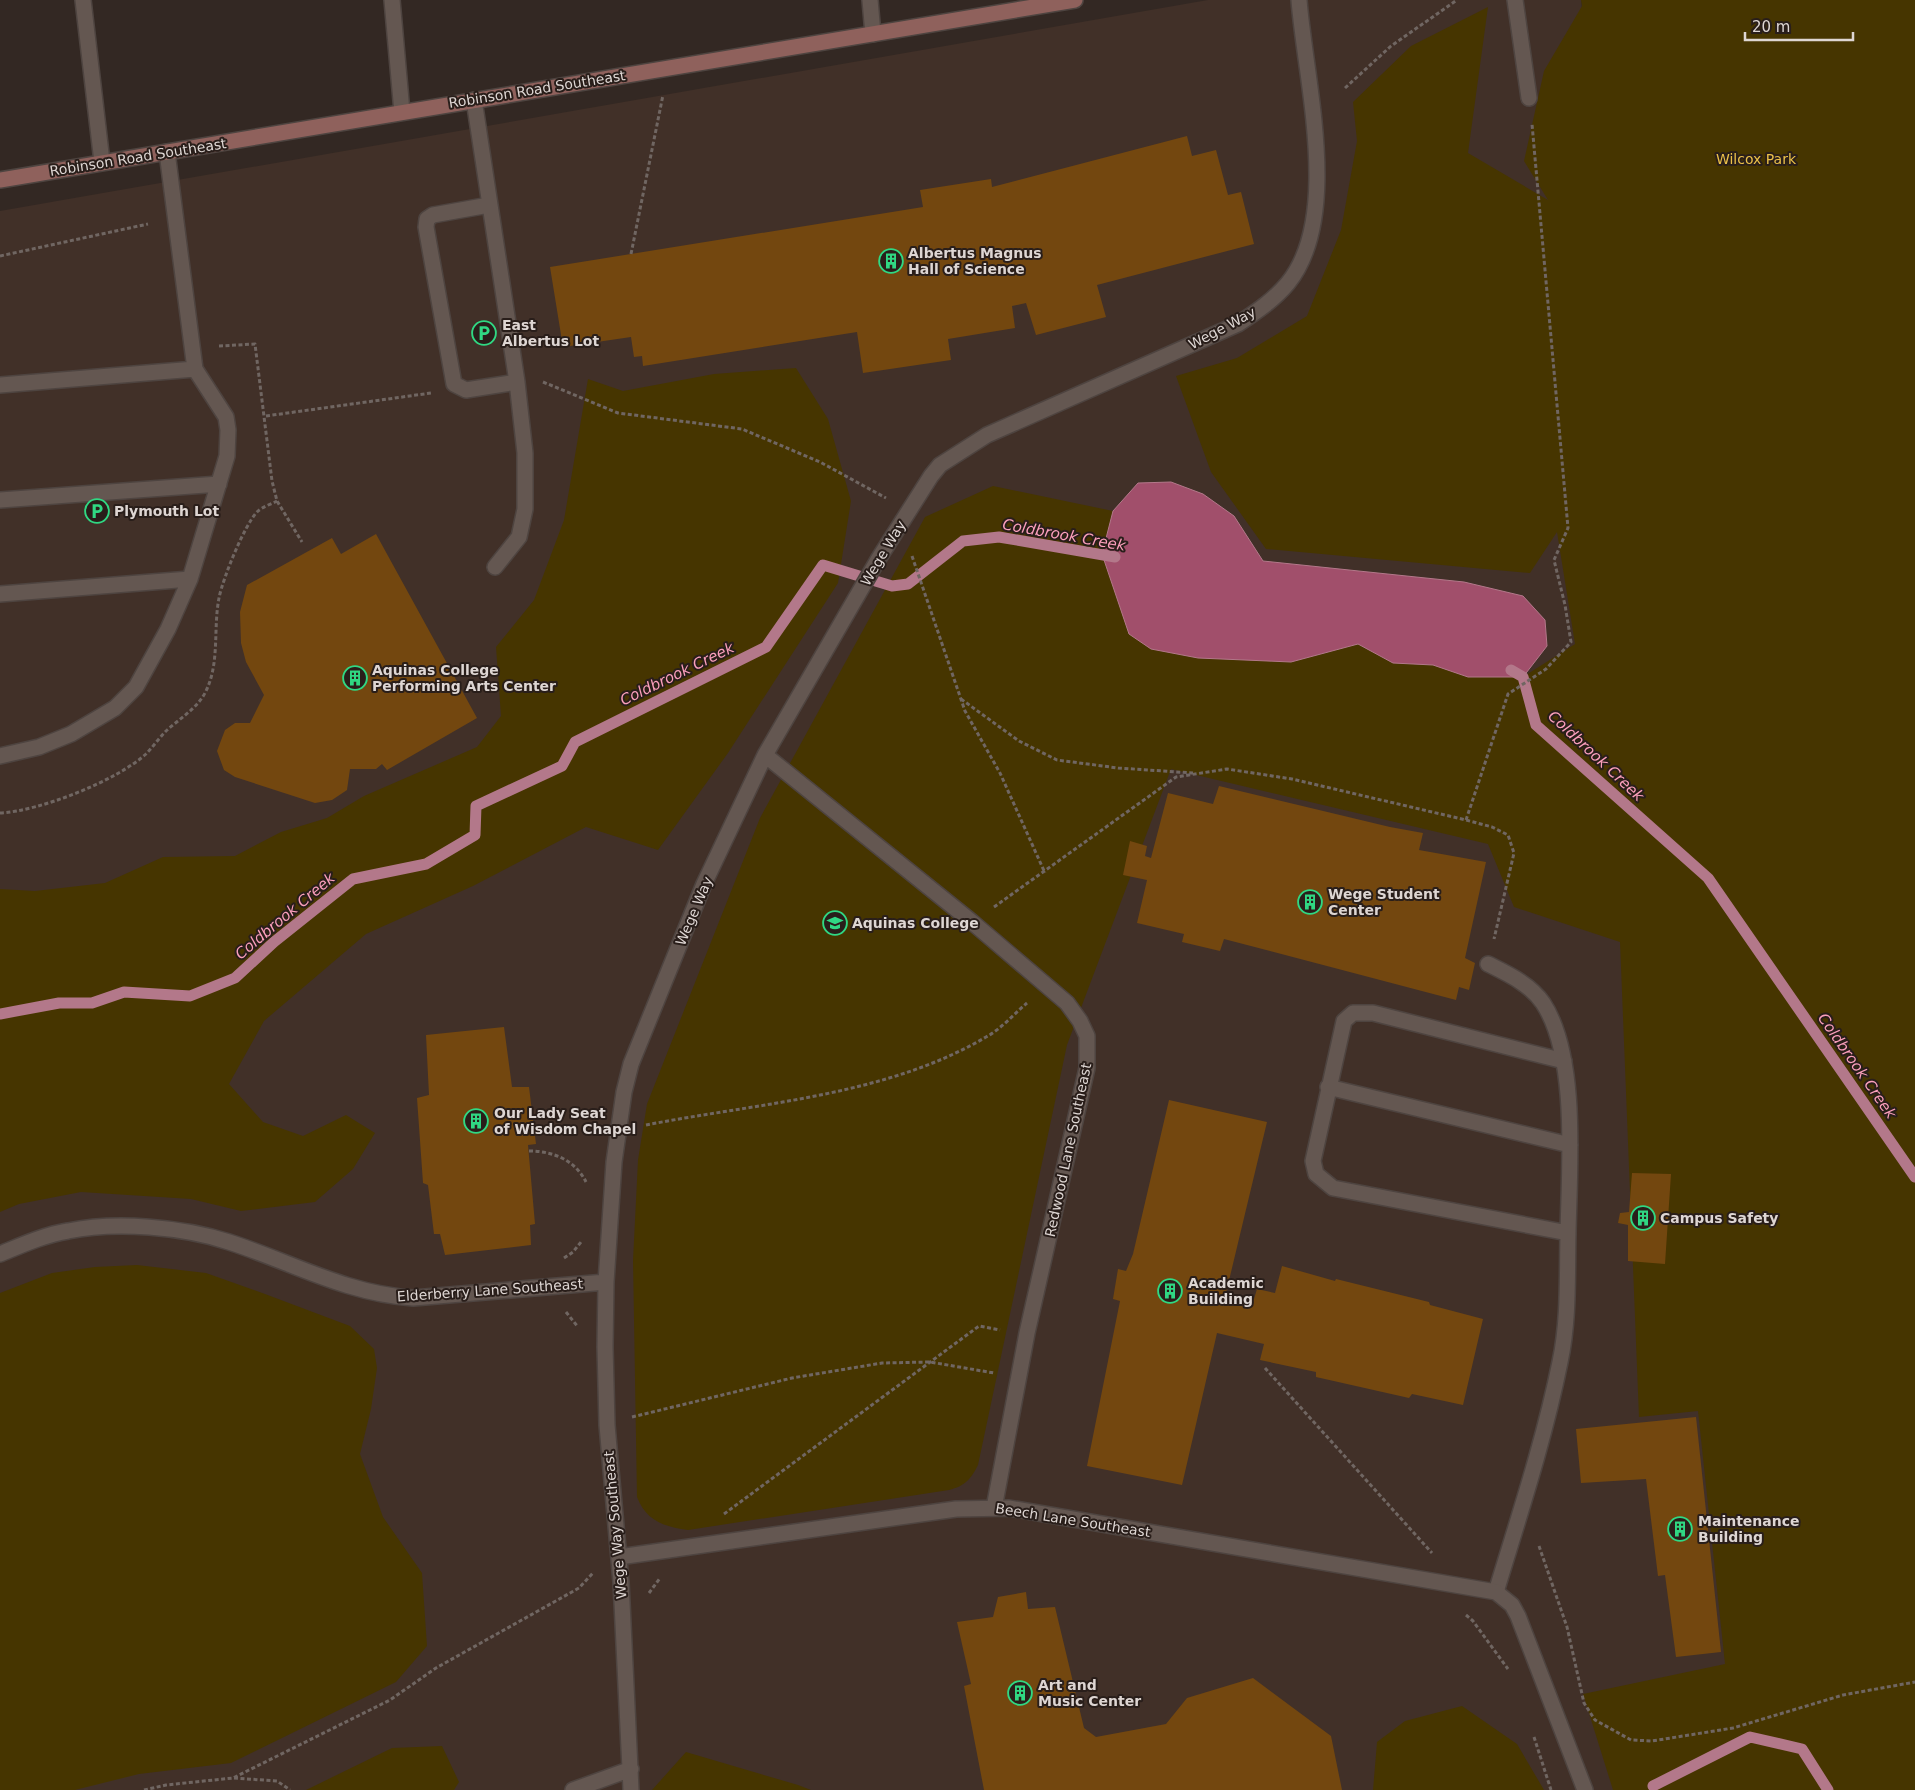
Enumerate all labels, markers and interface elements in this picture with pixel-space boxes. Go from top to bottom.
scale bar [1745,10,1852,42]
text: 20 m [1752,18,1790,36]
street label: Robinson Road Southeast [447,67,627,111]
street label: Robinson Road Southeast [48,135,228,179]
park label: Wilcox Park [1716,151,1797,167]
place label: Albertus Magnus Hall of Science [908,245,1042,277]
building icon: Albertus Magnus Hall of Science [878,248,904,274]
street label: Wege Way [1186,304,1258,352]
place label: East Albertus Lot [502,317,599,349]
parking icon: East Albertus Lot [471,320,497,346]
parking icon: Plymouth Lot [84,498,110,524]
place label: Plymouth Lot [114,503,219,519]
water label: Coldbrook Creek [1001,515,1128,555]
street label: Wege Way [857,517,909,589]
water label: Coldbrook Creek [617,638,738,709]
place label: Aquinas College Performing Arts Center [372,662,556,694]
building icon: Aquinas College Performing Arts Center [342,665,368,691]
water label: Coldbrook Creek [1544,707,1649,806]
water label: Coldbrook Creek [231,868,340,963]
street label: Wege Way [672,874,716,948]
place label: Wege Student Center [1328,886,1440,918]
building icon: Wege Student Center [1297,889,1323,915]
school or university icon: Aquinas College [822,910,848,936]
place label: Aquinas College [852,915,979,931]
water label: Coldbrook Creek [1814,1010,1901,1123]
street label: Redwood Lane Southeast [1042,1061,1094,1238]
place label: Our Lady Seat of Wisdom Chapel [494,1105,636,1137]
building icon: Our Lady Seat of Wisdom Chapel [463,1108,489,1134]
building icon: Campus Safety [1630,1205,1656,1231]
place label: Campus Safety [1660,1210,1778,1226]
street label: Elderberry Lane Southeast [396,1275,584,1304]
place label: Academic Building [1188,1275,1264,1307]
building icon: Academic Building [1157,1278,1183,1304]
street label: Wege Way Southeast [601,1450,629,1600]
street label: Beech Lane Southeast [994,1500,1152,1540]
place label: Maintenance Building [1698,1513,1800,1545]
building icon: Maintenance Building [1667,1516,1693,1542]
place label: Art and Music Center [1038,1677,1141,1709]
building icon: Art and Music Center [1007,1680,1033,1706]

